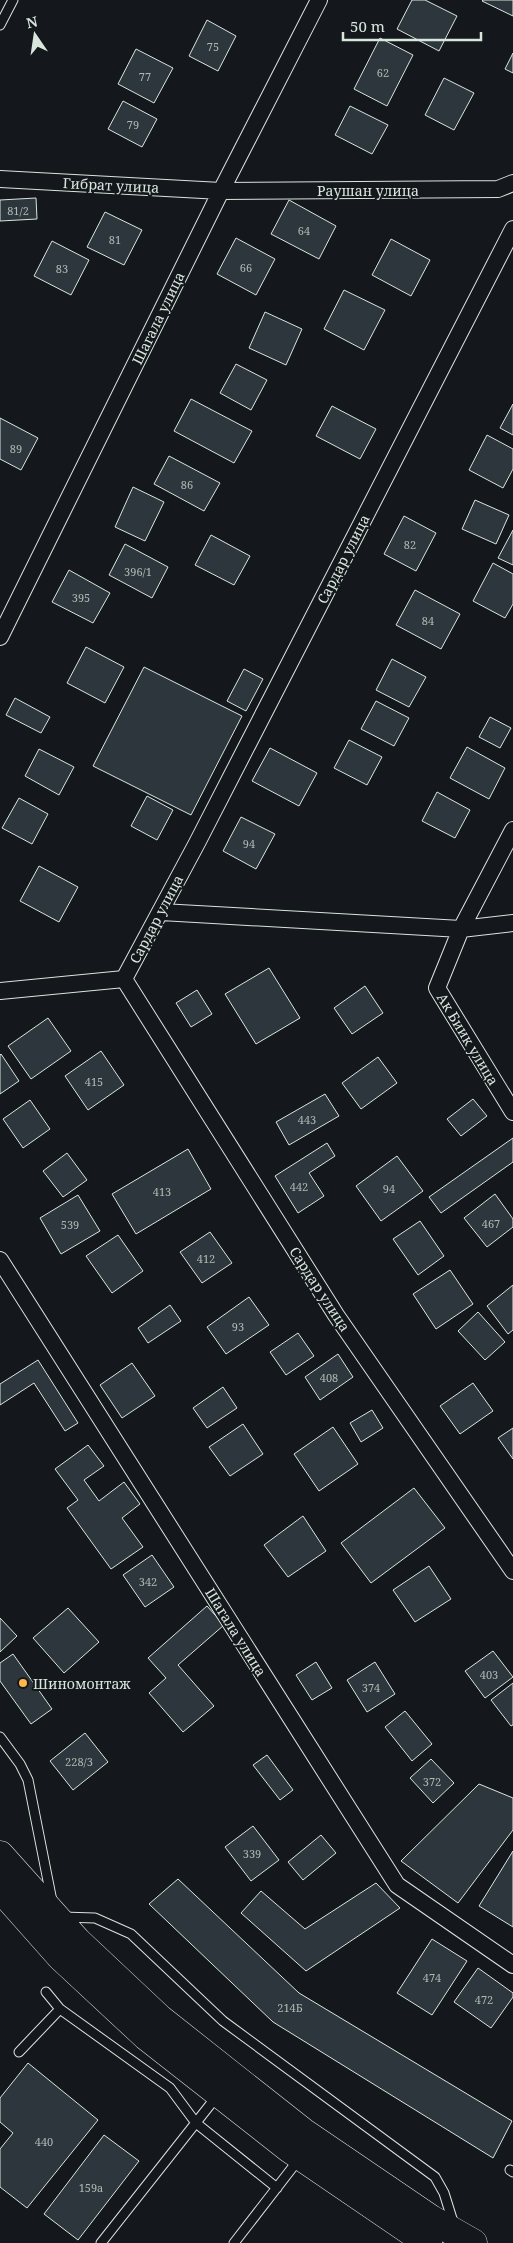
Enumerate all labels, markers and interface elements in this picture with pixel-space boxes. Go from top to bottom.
north arrow [10,10,60,60]
scale bar [343,10,480,42]
text: N [24,11,39,32]
text: 50 m [350,16,385,36]
house number: 75 [207,39,219,54]
house number: 62 [377,65,389,80]
house number: 77 [139,69,151,84]
house number: 79 [127,117,139,132]
street label: Гибрат улица [62,173,160,197]
street label: Раушан улица [317,181,419,200]
house number: 81/2 [7,203,29,218]
house number: 64 [298,223,310,238]
house number: 81 [109,232,121,247]
house number: 66 [240,260,252,275]
house number: 83 [56,261,68,276]
street label: Шагала улица [127,268,189,368]
house number: 89 [10,441,22,456]
house number: 86 [181,477,193,492]
street label: Сардар улица [312,511,374,607]
house number: 82 [404,537,416,552]
house number: 396/1 [124,564,152,579]
house number: 395 [72,590,90,605]
house number: 84 [422,613,434,628]
house number: 94 [243,836,255,851]
street label: Сардар улица [125,871,187,967]
street label: Ак Биик улица [433,989,503,1089]
house number: 415 [85,1074,103,1089]
house number: 443 [298,1112,316,1127]
house number: 442 [290,1179,308,1194]
house number: 94 [383,1181,395,1196]
house number: 413 [153,1184,171,1199]
house number: 467 [482,1216,500,1231]
house number: 539 [61,1217,79,1232]
street label: Сардар улица [285,1243,355,1335]
house number: 412 [197,1251,215,1266]
house number: 93 [232,1319,244,1334]
house number: 408 [320,1370,338,1385]
house number: 342 [139,1574,157,1589]
street label: Шагала улица [201,1584,271,1680]
house number: 403 [480,1667,498,1682]
place label: Шиномонтаж [33,1674,131,1693]
marker: Шиномонтаж [17,1677,29,1689]
house number: 374 [362,1680,380,1695]
house number: 228/3 [65,1754,93,1769]
house number: 372 [423,1774,441,1789]
house number: 339 [243,1846,261,1861]
house number: 474 [423,1970,441,1985]
house number: 472 [475,1992,493,2007]
house number: 214Б [277,2000,303,2015]
house number: 440 [35,2134,53,2149]
house number: 159а [79,2180,103,2195]

